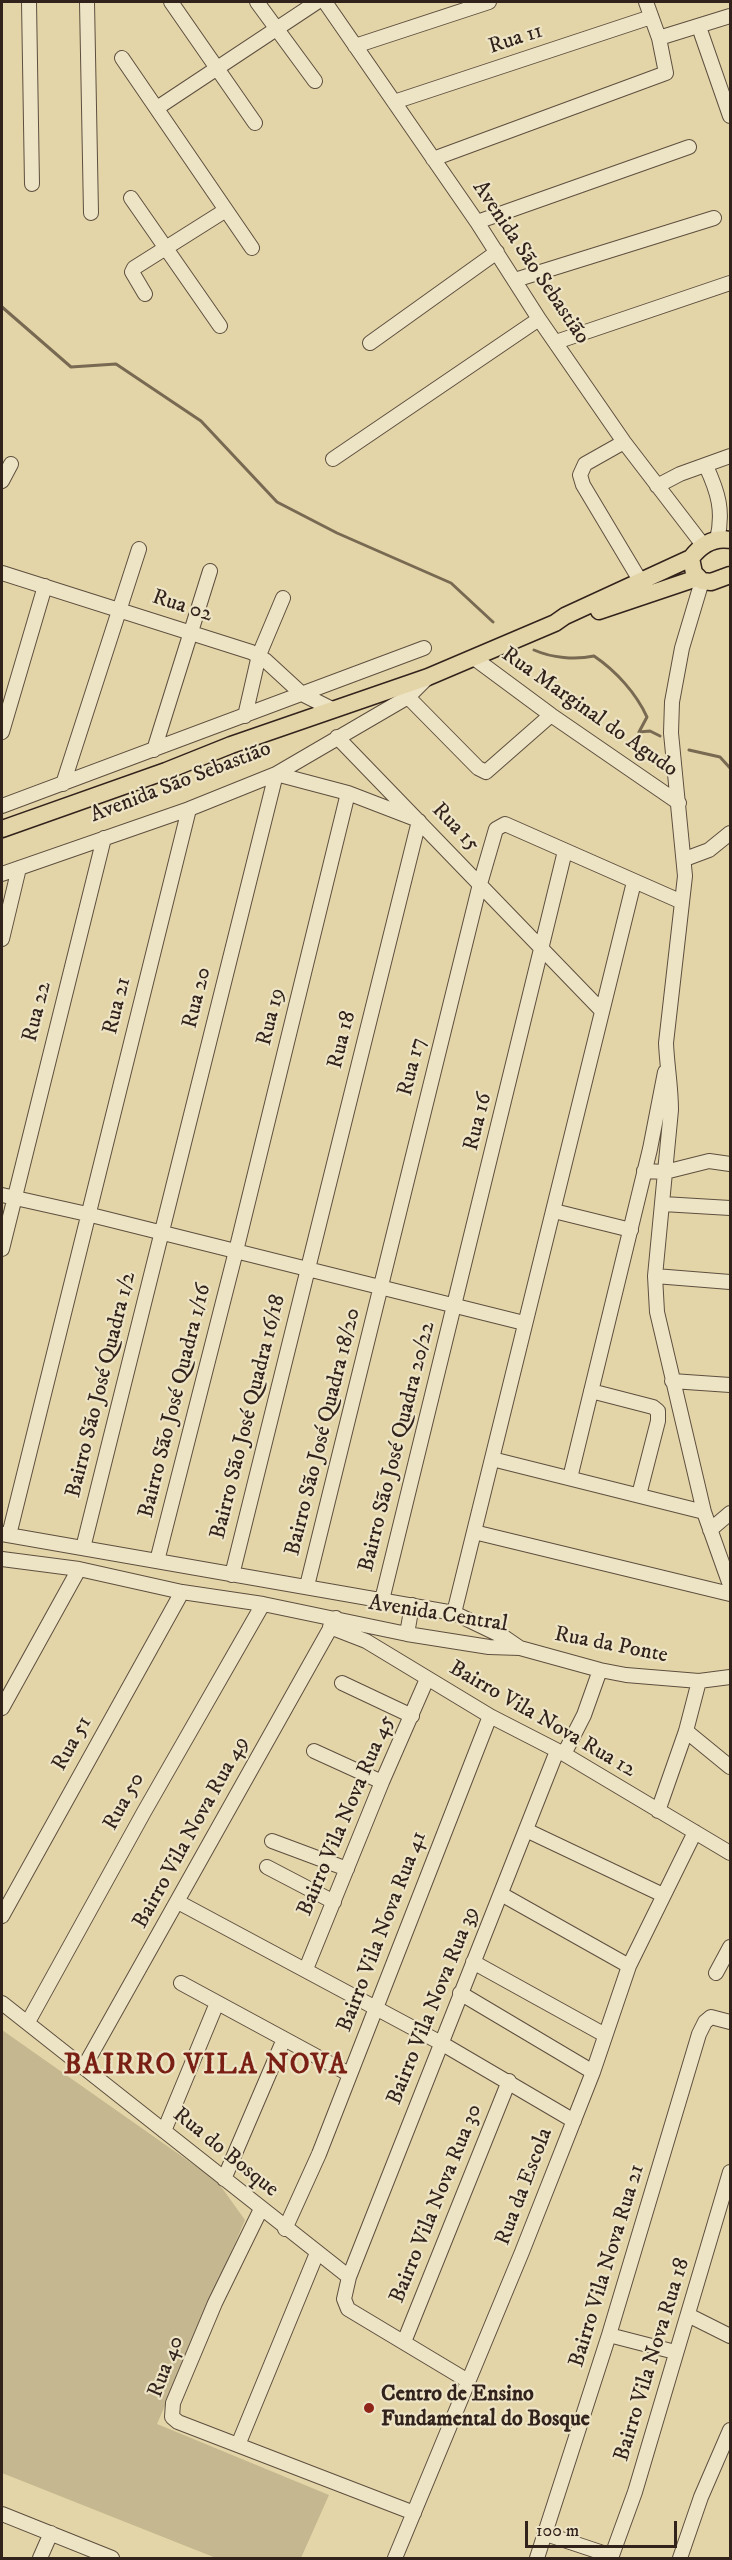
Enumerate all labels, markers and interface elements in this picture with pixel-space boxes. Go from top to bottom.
street label: Rua 11 [486,19,546,61]
street label: Avenida São Sebastião [466,176,594,350]
street label: Rua 02 [148,585,216,629]
street label: Rua Marginal do Agudo [496,642,682,784]
street label: Avenida São Sebastião [87,736,275,830]
street label: Rua 15 [425,798,485,858]
street label: Rua 20 [178,965,218,1031]
street label: Rua 21 [98,975,138,1037]
street label: Rua 22 [18,979,58,1045]
street label: Rua 19 [252,986,292,1048]
street label: Rua 18 [323,1008,363,1072]
street label: Rua 17 [393,1035,433,1099]
street label: Rua 16 [459,1090,499,1154]
street label: Bairro São José Quadra 1/2 [61,1269,143,1501]
street label: Bairro São José Quadra 1/16 [134,1281,218,1521]
street label: Bairro São José Quadra 16/18 [206,1292,292,1542]
street label: Bairro São José Quadra 18/20 [280,1305,368,1559]
street label: Bairro São José Quadra 20/22 [354,1319,442,1575]
street label: Avenida Central [366,1591,510,1639]
street label: Rua da Ponte [552,1622,670,1670]
street label: Bairro Vila Nova Rua 12 [444,1656,640,1784]
street label: Rua 51 [47,1712,99,1776]
street label: Bairro Vila Nova Rua 45 [293,1712,401,1920]
street label: Bairro Vila Nova Rua 49 [128,1732,256,1934]
street label: Rua 50 [98,1768,152,1836]
street label: Bairro Vila Nova Rua 41 [333,1828,433,2036]
street label: Bairro Vila Nova Rua 39 [382,1903,486,2109]
district label: BAIRRO VILA NOVA [64,2050,348,2084]
street label: Bairro Vila Nova Rua 30 [385,2101,489,2307]
street label: Rua do Bosque [167,2102,283,2204]
street label: Rua da Escola [491,2125,559,2249]
street label: Bairro Vila Nova Rua 21 [565,2161,651,2371]
street label: Bairro Vila Nova Rua 18 [609,2255,697,2465]
street label: Rua 40 [143,2332,191,2402]
place label: Centro de Ensino Fundamental do Bosque [381,2382,590,2434]
marker: Centro de Ensino Fundamental do Bosque [362,2401,376,2415]
scale bar [528,2509,680,2547]
text: 100 m [536,2520,579,2542]

